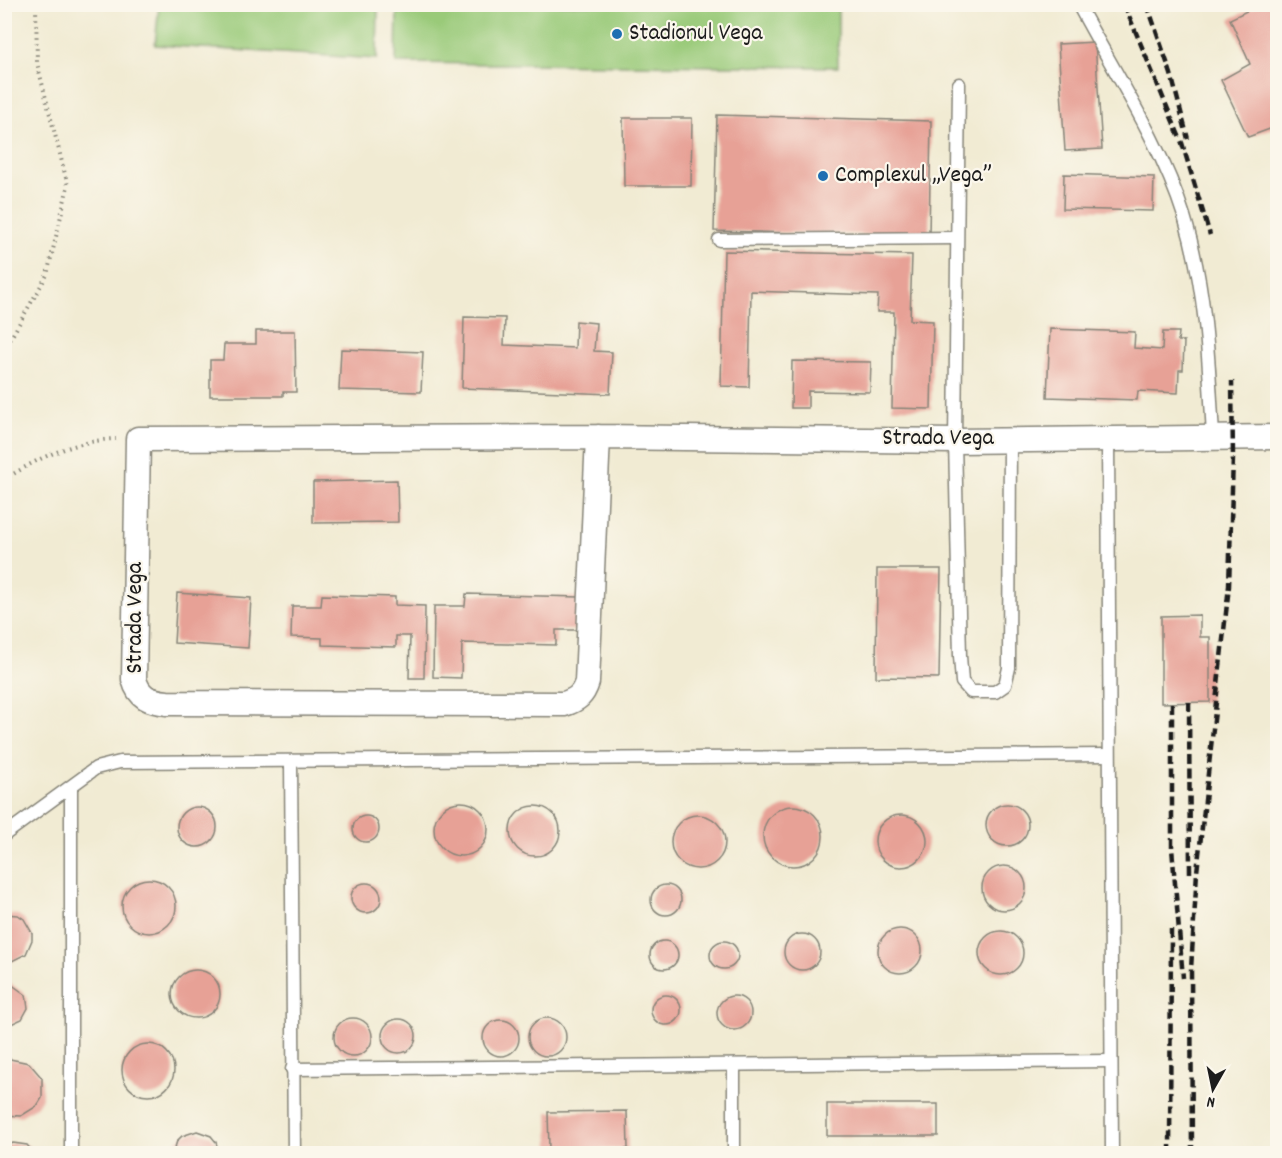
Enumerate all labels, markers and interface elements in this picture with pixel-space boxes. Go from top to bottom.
place label: Stadionul Vega [629,17,763,51]
marker: Stadionul Vega [610,27,624,41]
place label: Complexul „Vega” [835,159,992,193]
marker: Complexul „Vega” [816,169,830,183]
street label: Strada Vega [882,422,994,456]
street label: Strada Vega [119,562,153,674]
north arrow [1183,1059,1243,1119]
text: N [1205,1089,1217,1113]

